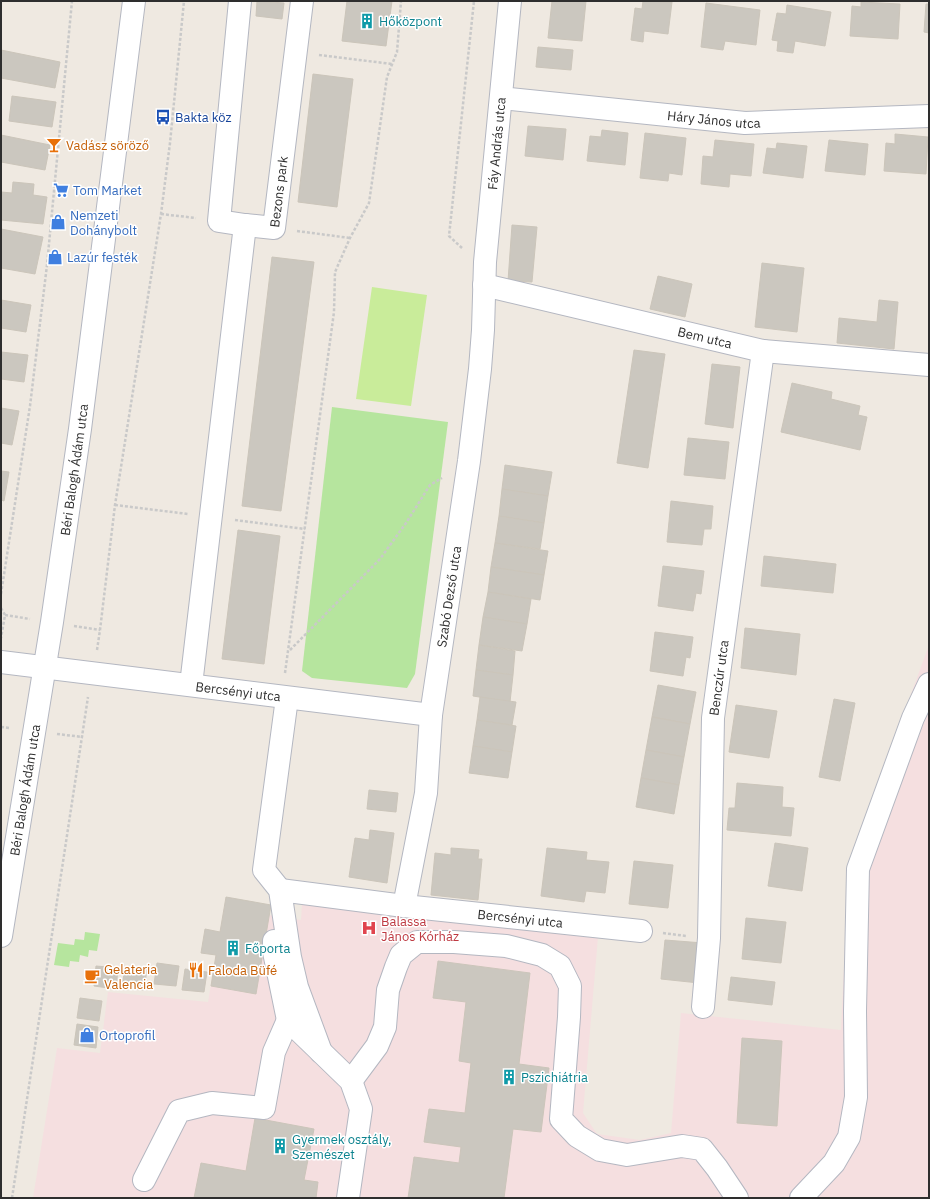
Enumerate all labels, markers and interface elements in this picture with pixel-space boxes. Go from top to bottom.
building icon: Hőközpont [358,12,376,30]
place label: Hőközpont [379,13,442,30]
street label: Fáy András utca [483,96,509,191]
street label: Háry János utca [666,107,761,132]
bus stop icon: Bakta köz [154,108,172,126]
place label: Bakta köz [175,109,232,126]
bar icon: Vadász söröző [45,136,63,154]
place label: Vadász söröző [66,137,149,154]
street label: Bezons park [266,155,291,228]
supermarket icon: Tom Market [52,181,70,199]
place label: Tom Market [73,182,142,199]
place label: Nemzeti Dohánybolt [70,207,137,239]
shop icon: Nemzeti Dohánybolt [49,213,67,231]
shop icon: Lazúr festék [46,248,64,266]
place label: Lazúr festék [67,249,138,266]
street label: Bem utca [676,323,734,352]
street label: Béri Balogh Ádám utca [56,403,92,537]
street label: Szabó Dezső utca [433,545,465,649]
street label: Benczúr utca [705,639,732,717]
street label: Bercsényi utca [195,678,282,705]
street label: Béri Balogh Ádám utca [6,723,44,857]
street label: Bercsényi utca [477,905,564,931]
place label: Balassa János Kórház [381,913,459,945]
hospital icon: Balassa János Kórház [360,919,378,937]
building icon: Főporta [224,939,242,957]
place label: Főporta [245,940,290,957]
place label: Gelateria Valencia [104,961,157,993]
restaurant icon: Faloda Büfé [187,961,205,979]
place label: Faloda Büfé [208,962,277,979]
cafe icon: Gelateria Valencia [83,967,101,985]
shop icon: Ortoprofil [78,1026,96,1044]
place label: Ortoprofil [99,1027,156,1044]
building icon: Pszichiátria [500,1068,518,1086]
place label: Pszichiátria [521,1069,588,1086]
place label: Gyermek osztály, Szemészet [292,1131,392,1163]
building icon: Gyermek osztály, Szemészet [271,1137,289,1155]

